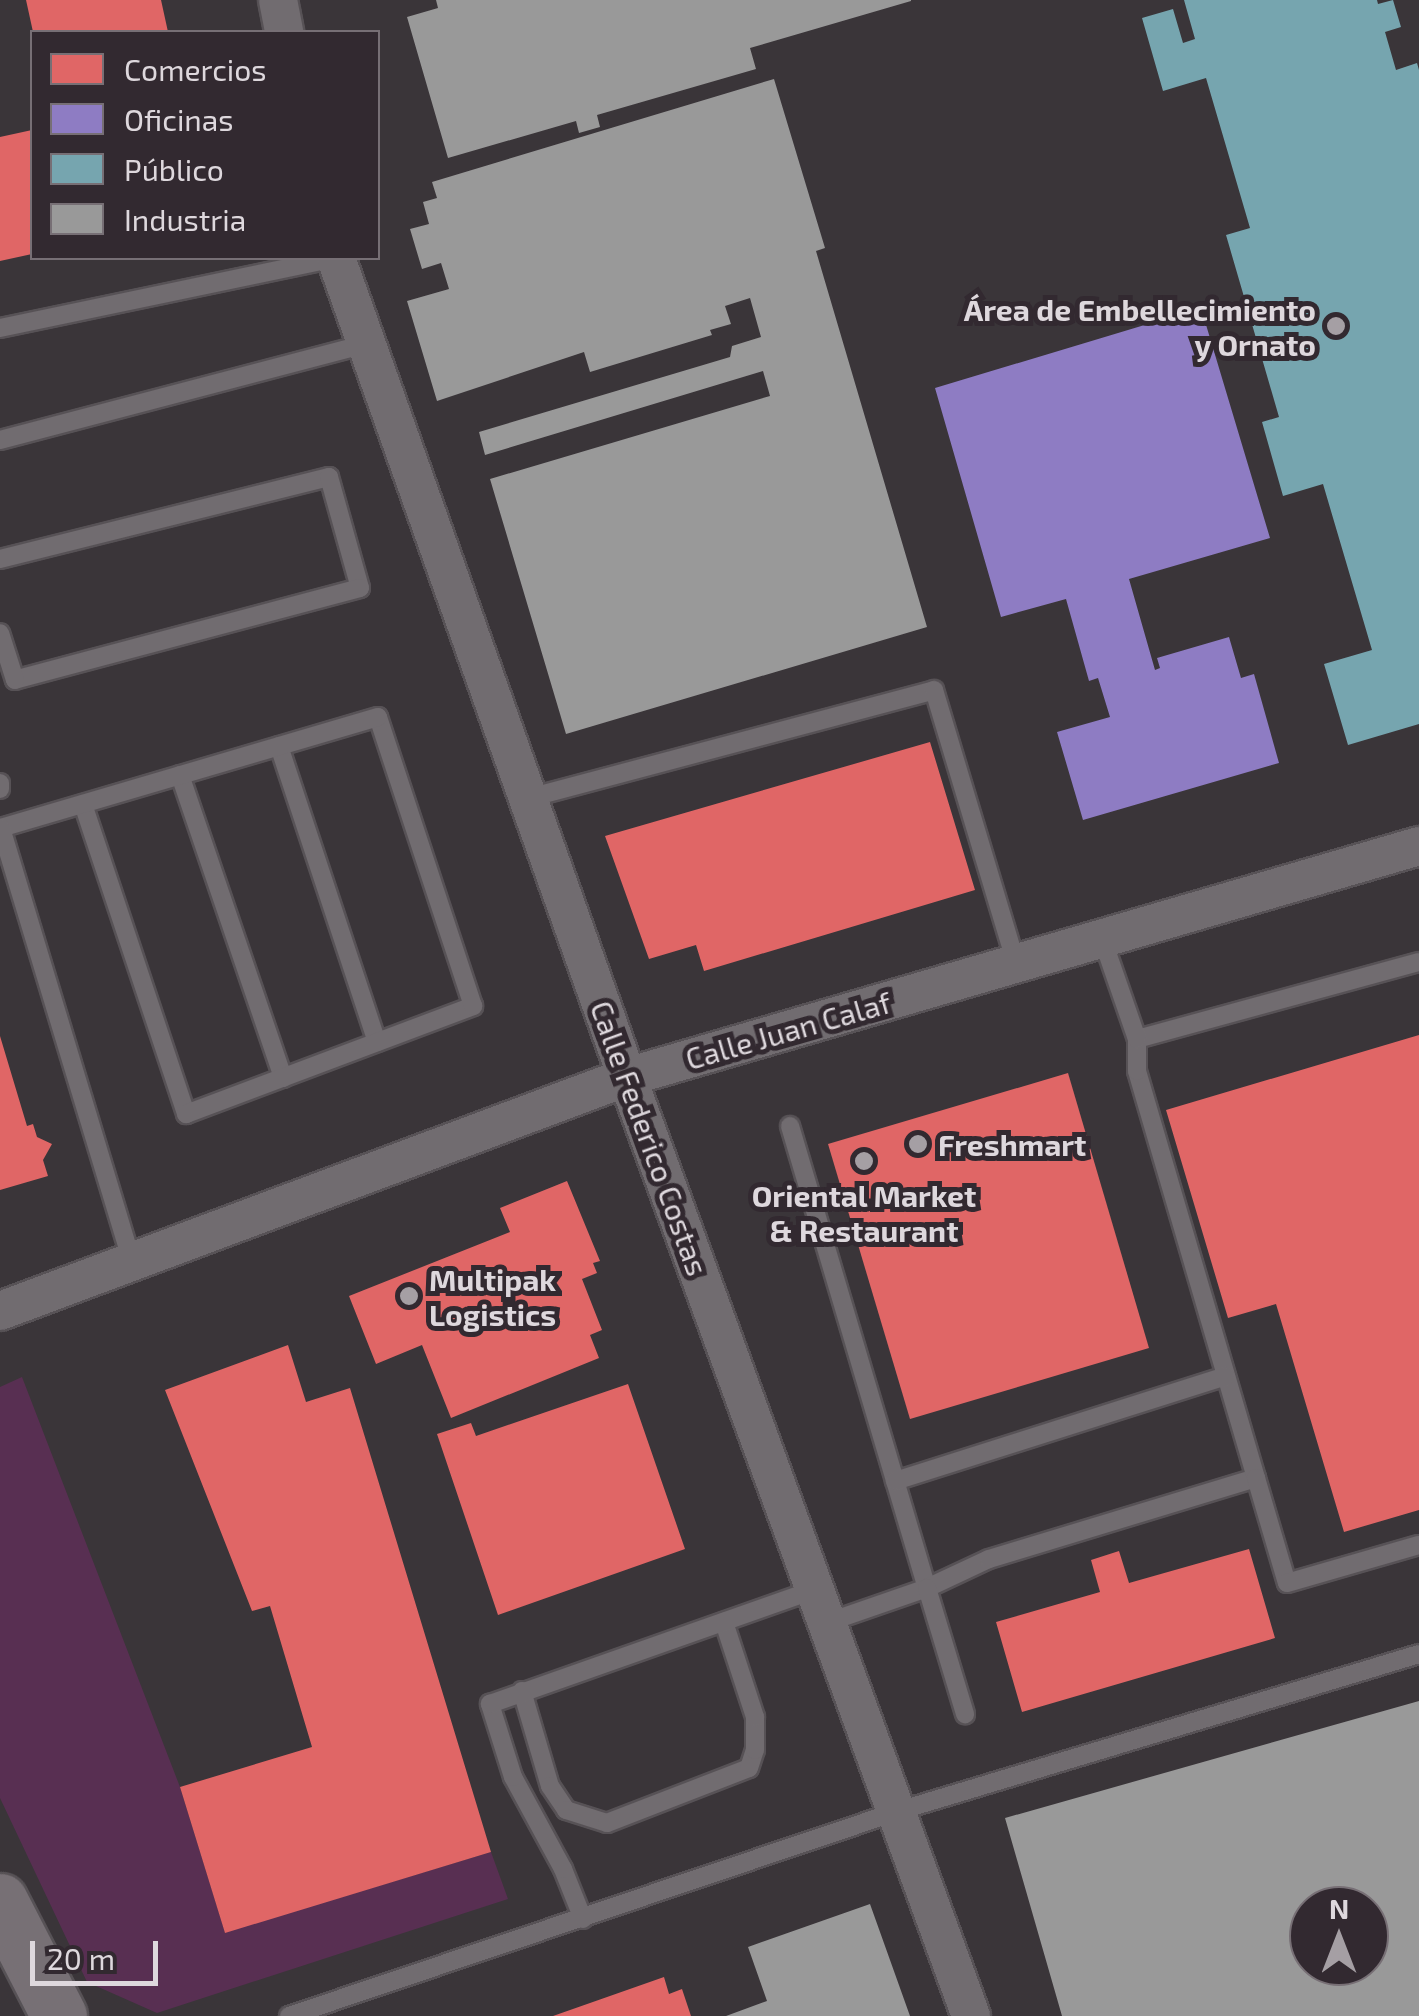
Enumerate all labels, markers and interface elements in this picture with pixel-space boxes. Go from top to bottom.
legend [30,30,380,260]
text: Comercios [124,51,267,87]
text: Oficinas [124,101,233,137]
text: Público [124,151,224,187]
text: Industria [124,201,246,237]
place label: Área de Embellecimiento y Ornato [964,291,1316,362]
marker: Área de Embellecimiento y Ornato [1325,315,1347,337]
street label: Calle Juan Calaf [681,983,895,1077]
street label: Calle Federico Costas [584,996,716,1280]
place label: Freshmart [938,1126,1086,1162]
marker: Freshmart [907,1133,929,1155]
marker: Oriental Market & Restaurant [853,1150,875,1172]
place label: Oriental Market & Restaurant [751,1177,977,1248]
place label: Multipak Logistics [429,1261,556,1332]
marker: Multipak Logistics [398,1285,420,1307]
north arrow [1289,1886,1389,1986]
text: N [1329,1891,1349,1925]
scale bar [35,1921,162,1983]
text: 20 m [47,1940,115,1976]

